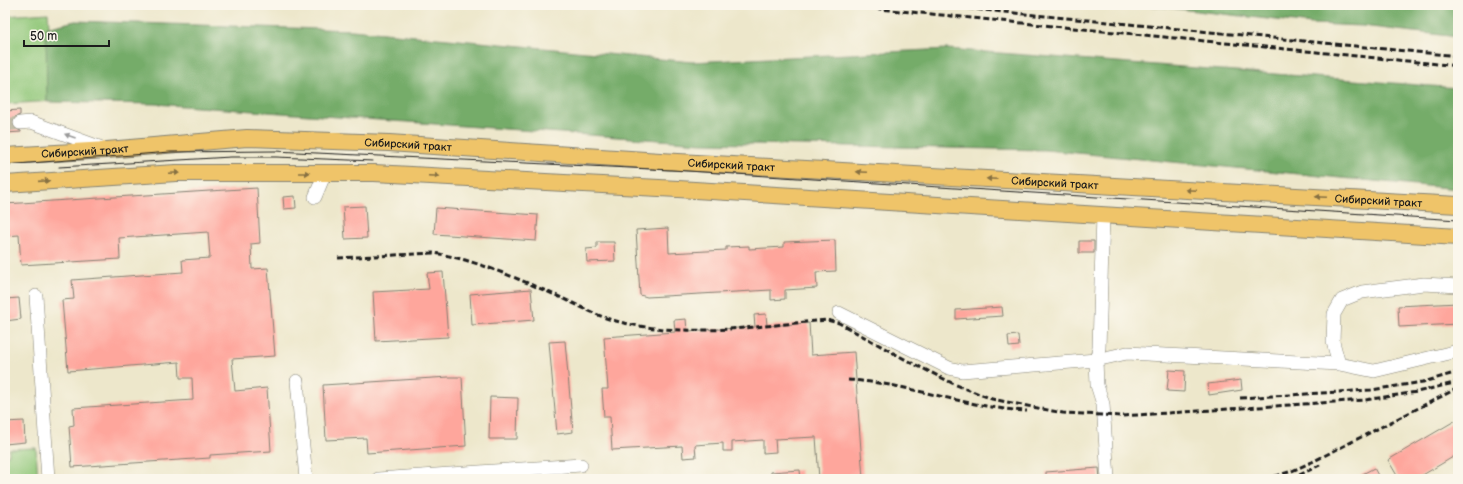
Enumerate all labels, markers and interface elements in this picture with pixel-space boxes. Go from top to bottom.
scale bar [24,22,109,48]
text: 50 m [30,29,57,44]
one-way arrow [64,133,76,139]
street label: Сибирский тракт [364,136,452,154]
street label: Сибирский тракт [41,142,129,160]
street label: Сибирский тракт [687,156,776,174]
one-way arrow [856,168,868,175]
one-way arrow [168,170,181,176]
one-way arrow [298,170,311,176]
one-way arrow [428,173,440,180]
street label: Сибирский тракт [1011,174,1099,192]
one-way arrow [985,176,998,182]
one-way arrow [38,178,50,185]
one-way arrow [1185,187,1197,194]
street label: Сибирский тракт [1334,192,1423,210]
one-way arrow [1315,194,1327,201]

